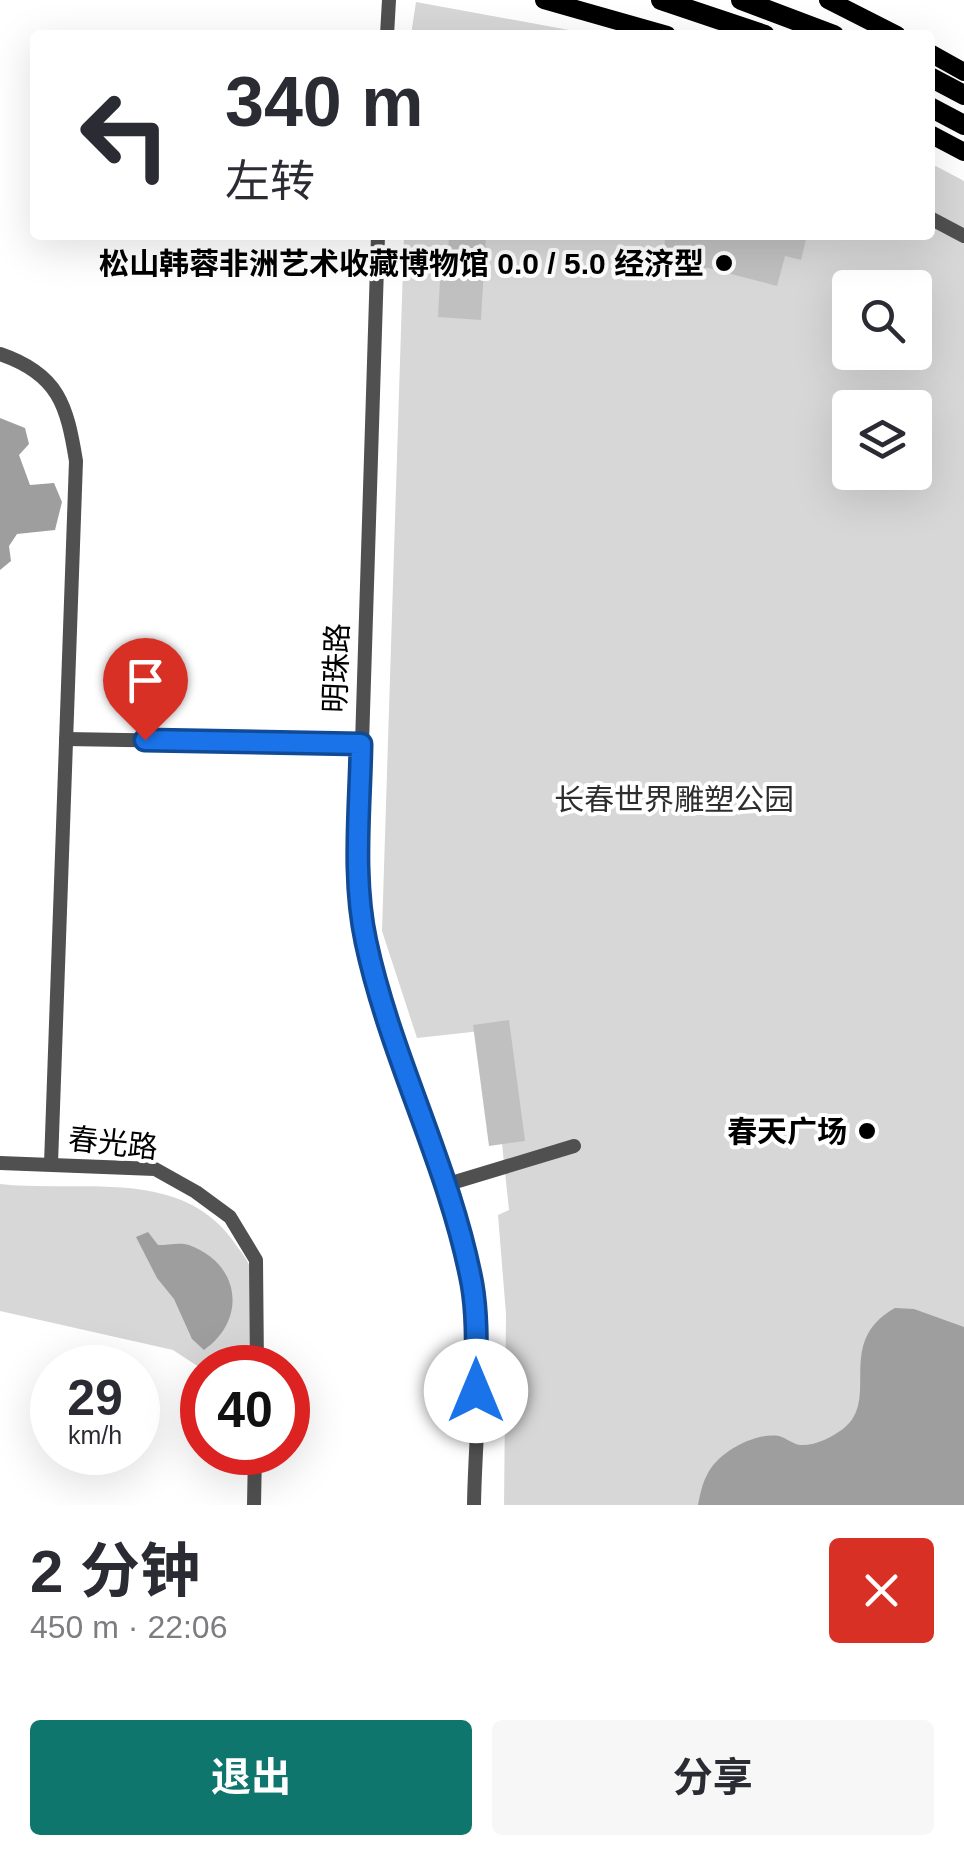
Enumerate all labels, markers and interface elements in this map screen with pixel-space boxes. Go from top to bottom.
text: 340 m [225,63,423,141]
icon: left [60,70,190,200]
text: 左转 [225,156,315,207]
place label: 松山韩蓉非洲艺术收藏博物馆 0.0 / 5.0 经济型 [99,247,704,280]
marker: 松山韩蓉非洲艺术收藏博物馆 0.0 / 5.0 经济型 [713,252,735,274]
map controls [832,270,932,490]
button: search [832,270,932,370]
button: layers [832,390,932,490]
street label: 明珠路 [318,622,354,714]
pin [103,638,188,741]
icon: arrive [118,653,173,708]
park label: 长春世界雕塑公园 [554,783,794,816]
place label: 春天广场 [727,1115,847,1148]
marker: 春天广场 [856,1120,878,1142]
street label: 春光路 [67,1122,159,1164]
position arrow [424,1339,528,1443]
speed limit sign: 40 [180,1345,310,1475]
text: 29 [67,1370,123,1426]
text: km/h [68,1421,122,1449]
text: 2 分钟 [30,1538,200,1605]
button: close [829,1538,934,1643]
text: 450 m · 22:06 [30,1609,227,1645]
button: 退出 [30,1720,472,1835]
button: 分享 [492,1720,934,1835]

